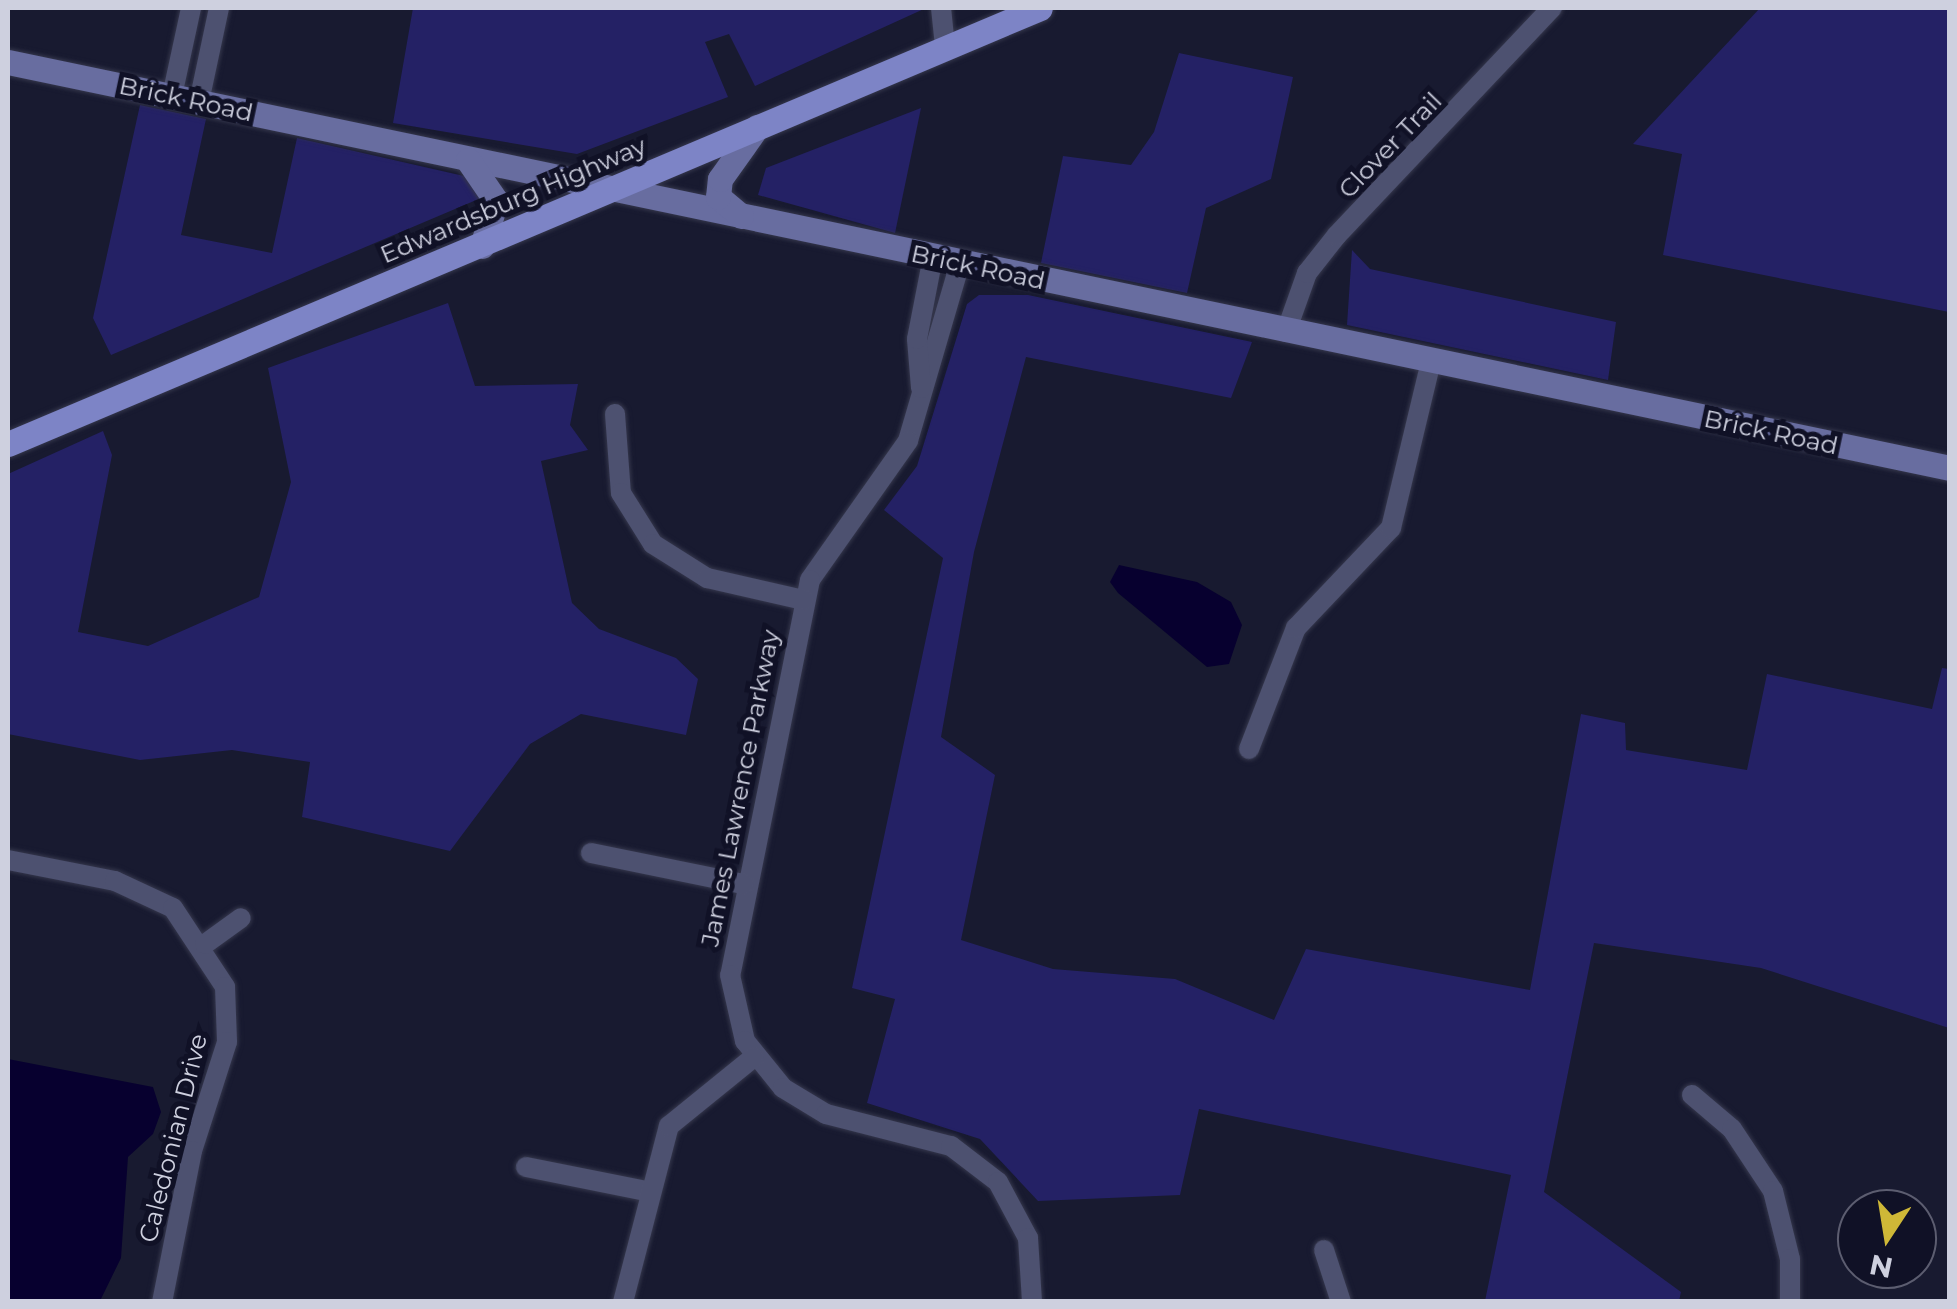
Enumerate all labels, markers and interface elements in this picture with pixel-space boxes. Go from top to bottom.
street label: Brick Road [116,70,256,128]
street label: Clover Trail [1332,86,1448,204]
street label: Edwardsburg Highway [376,130,650,270]
street label: Brick Road [908,238,1048,296]
street label: Brick Road [1701,403,1841,461]
street label: James Lawrence Parkway [695,627,785,949]
street label: Caledonian Drive [133,1031,213,1245]
north arrow [1837,1189,1937,1289]
text: N [1867,1247,1896,1285]

